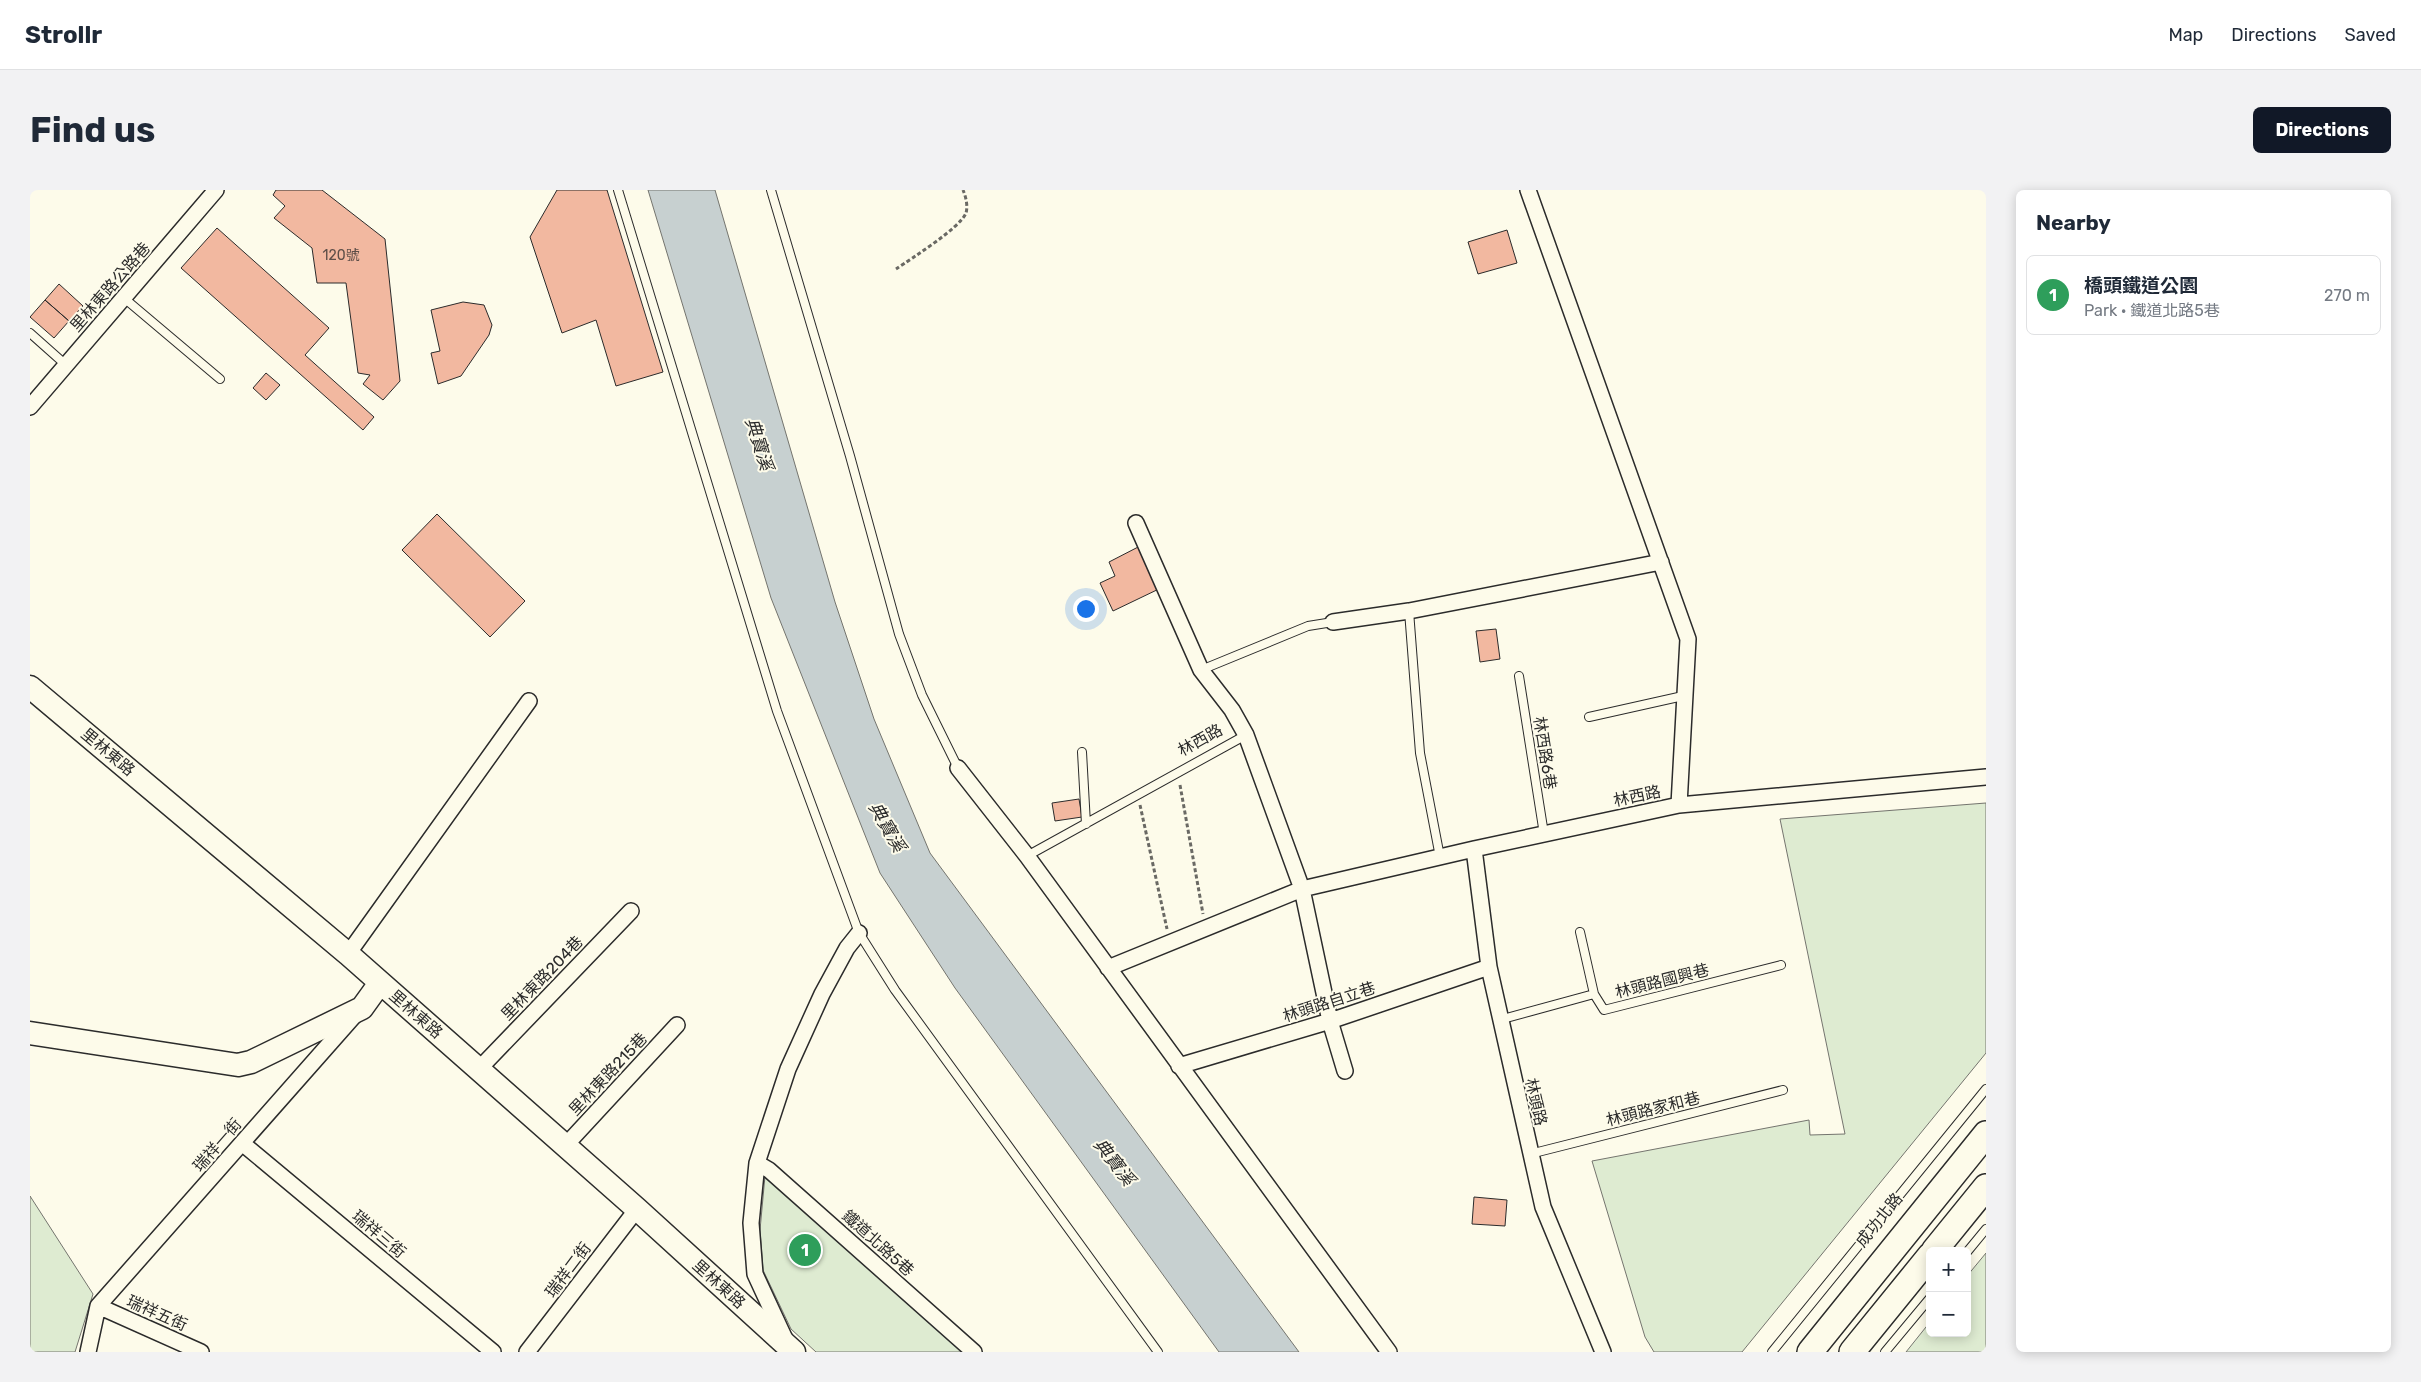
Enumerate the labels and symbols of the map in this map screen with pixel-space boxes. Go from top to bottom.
street label: 里林東路公路巷 [66,238,154,336]
house number: 120號 [322,247,360,264]
water label: 典寶溪 [741,415,778,476]
your location [1073,596,1099,622]
street label: 林西路6巷 [1530,715,1560,791]
street label: 林西路 [1174,720,1226,760]
street label: 里林東路 [77,724,139,780]
street label: 林西路 [1612,782,1662,810]
water label: 典寶溪 [864,798,912,858]
street label: 里林東路204巷 [497,932,587,1024]
street label: 林頭路國興巷 [1613,960,1711,1002]
street label: 林頭路自立巷 [1280,978,1378,1026]
street label: 里林東路 [386,986,446,1042]
street label: 里林東路215巷 [565,1029,651,1119]
street label: 林頭路 [1521,1076,1551,1128]
street label: 林頭路家和巷 [1604,1088,1702,1130]
street label: 瑞祥一街 [189,1115,245,1175]
water label: 典寶溪 [1089,1134,1141,1192]
street label: 成功北路 [1851,1189,1907,1251]
street label: 瑞祥三街 [348,1206,410,1262]
street label: 鐵道北路5巷 [838,1206,918,1280]
pin: 1 [789,1231,821,1269]
street label: 瑞祥二街 [541,1239,595,1301]
street label: 里林東路 [689,1256,749,1312]
street label: 瑞祥五街 [124,1291,190,1335]

